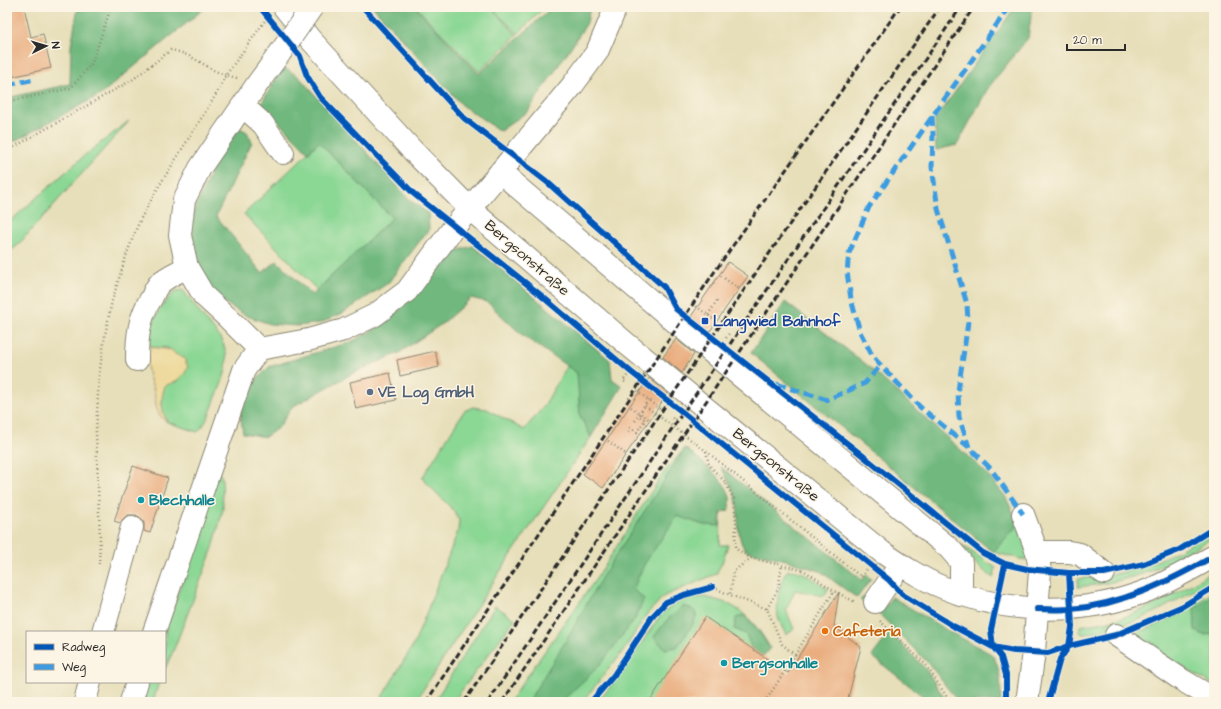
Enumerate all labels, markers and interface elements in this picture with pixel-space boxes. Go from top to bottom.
north arrow [26,26,66,66]
scale bar [1067,26,1125,52]
text: 20 m [1073,32,1102,49]
text: N [48,41,63,49]
street label: Bergsonstraße [479,215,574,302]
place label: Langwied Bahnhof [713,311,842,334]
marker: Langwied Bahnhof [700,316,710,326]
place label: VE Log GmbH [377,382,474,405]
marker: VE Log GmbH [365,387,375,397]
street label: Bergsonstraße [727,423,824,507]
place label: Blechhalle [149,490,215,511]
marker: Blechhalle [136,495,146,505]
place label: Cafeteria [833,621,901,642]
marker: Cafeteria [820,626,830,636]
legend [26,631,166,683]
text: Radweg [62,639,105,657]
place label: Bergsonhalle [732,653,818,676]
marker: Bergsonhalle [719,658,729,668]
text: Weg [62,659,86,677]

